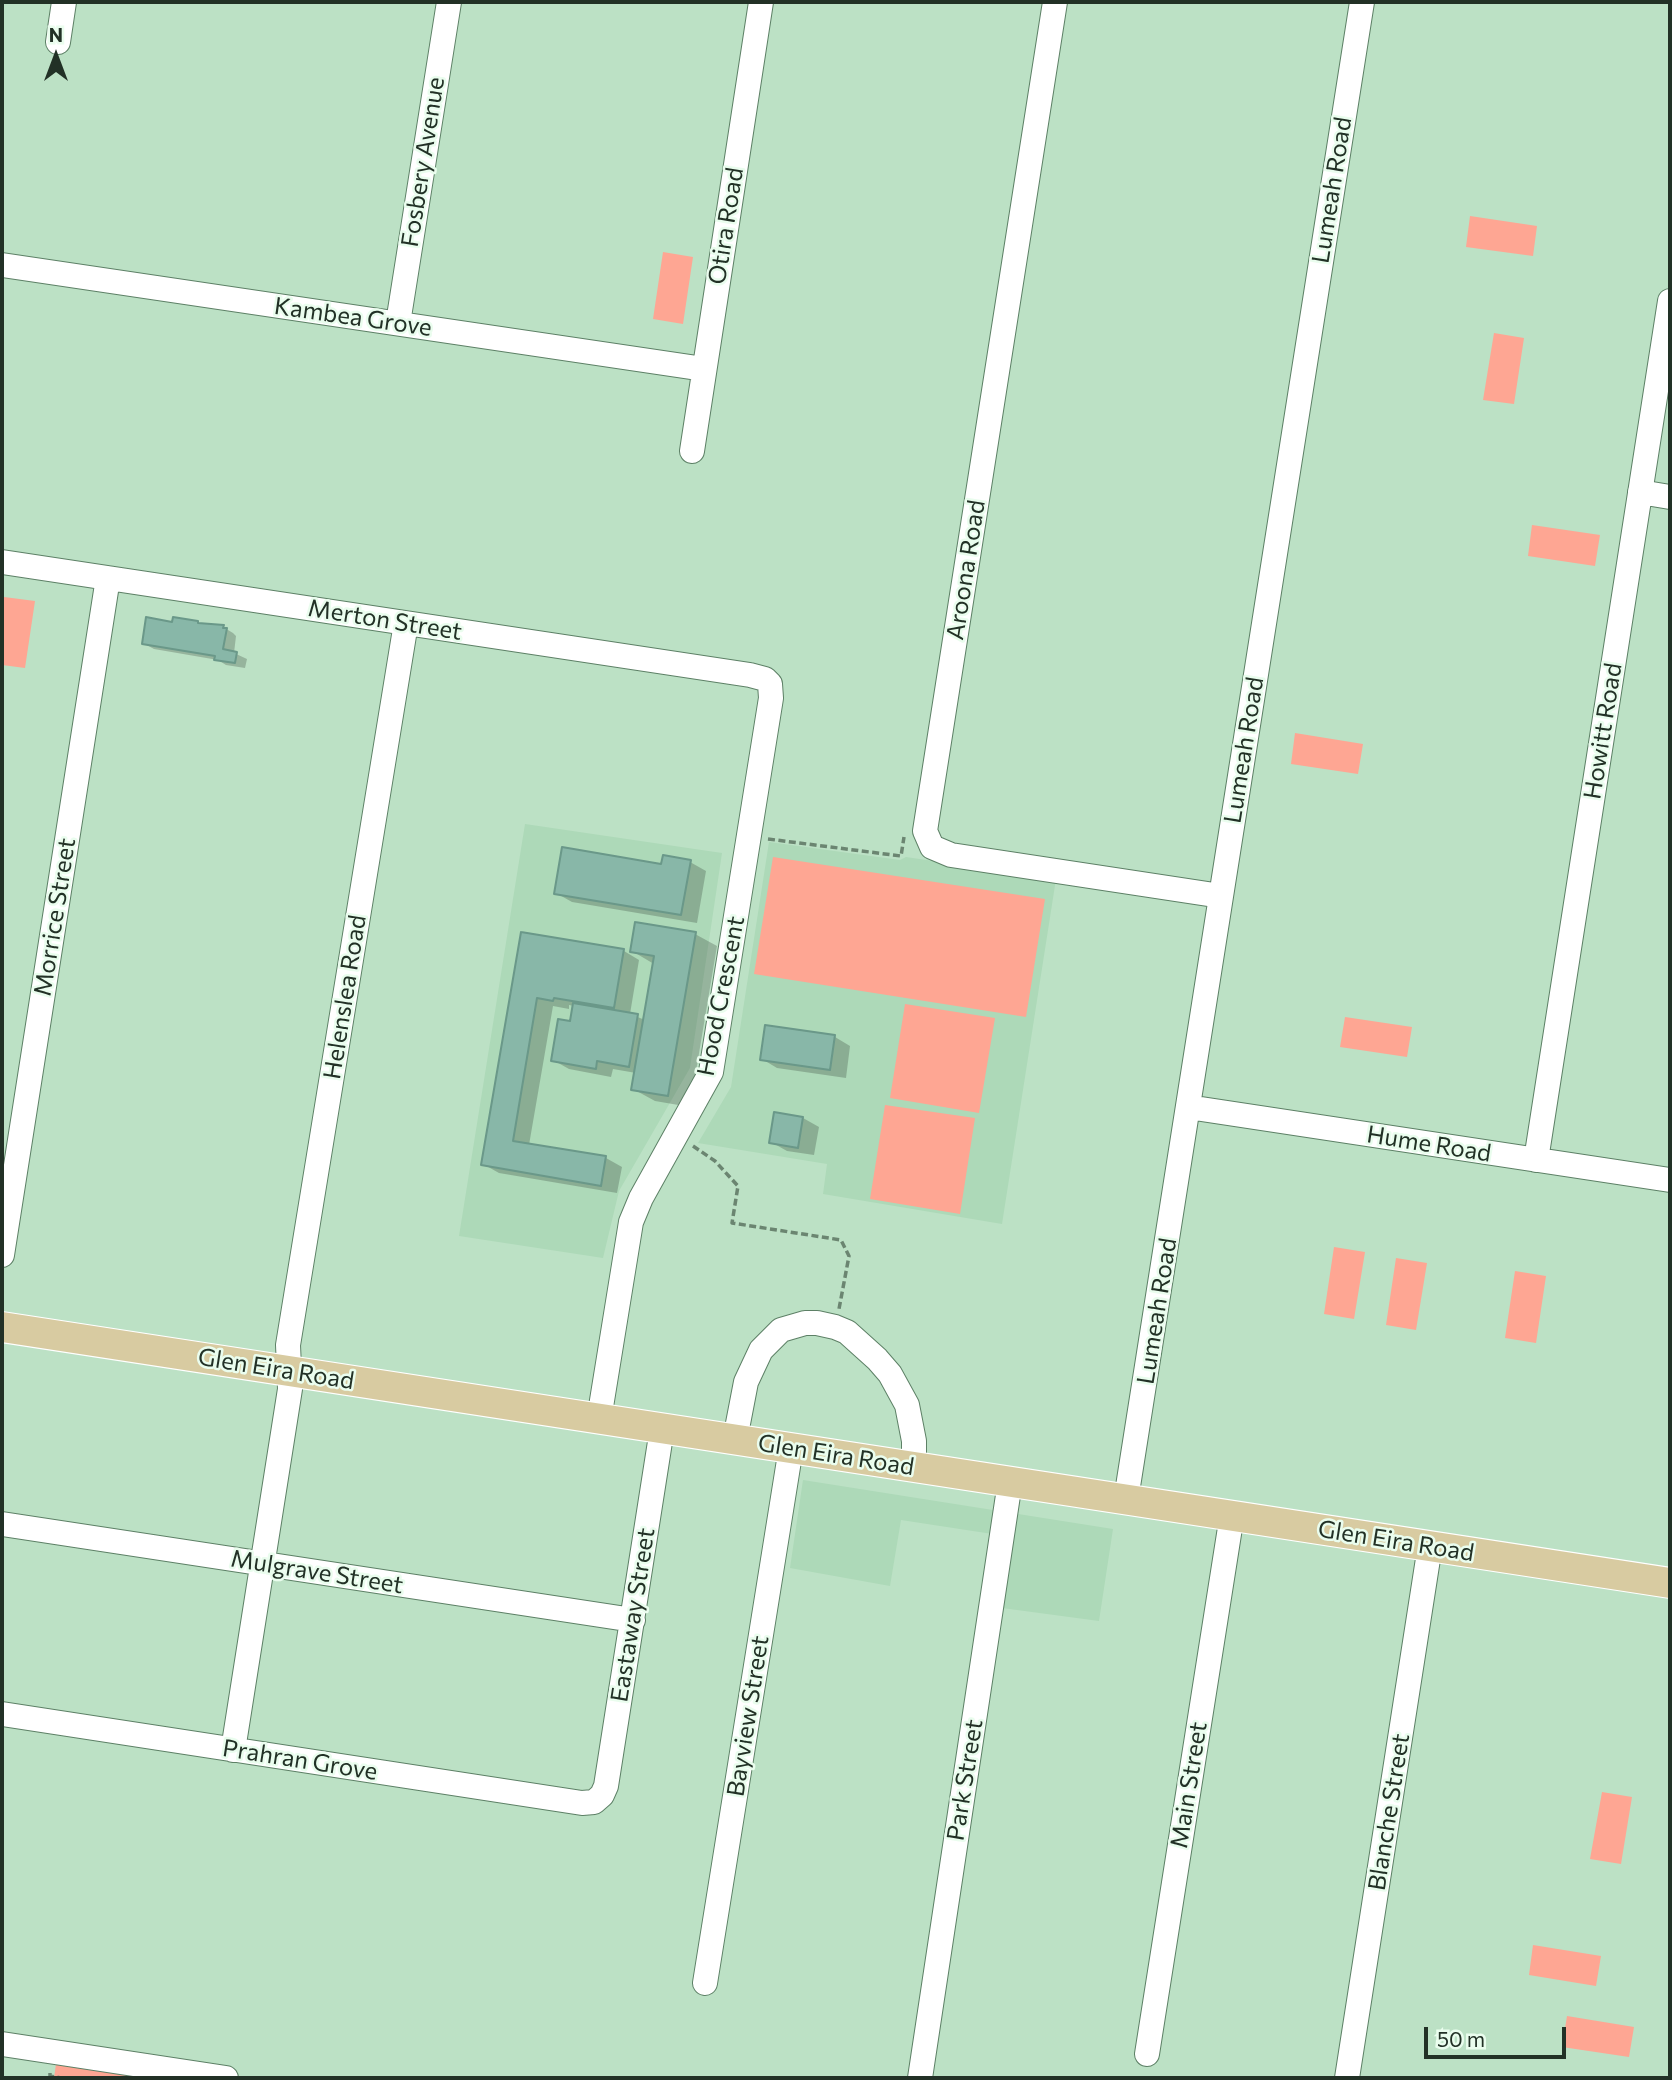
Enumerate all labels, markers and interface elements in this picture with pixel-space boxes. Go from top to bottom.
north arrow [21,21,91,91]
text: N [49,23,63,46]
street label: Fosbery Avenue [395,75,451,249]
street label: Lumeah Road [1306,115,1358,265]
street label: Otira Road [703,165,749,287]
street label: Kambea Grove [272,292,434,342]
street label: Aroona Road [941,498,991,642]
street label: Merton Street [306,594,464,646]
street label: Howitt Road [1578,661,1628,801]
street label: Lumeah Road [1218,675,1270,825]
street label: Morrice Street [28,836,82,998]
street label: Helenslea Road [318,913,372,1081]
street label: Hood Crescent [691,914,751,1078]
street label: Hume Road [1365,1120,1493,1168]
street label: Lumeah Road [1131,1236,1183,1386]
street label: Glen Eira Road [196,1342,356,1396]
street label: Glen Eira Road [756,1428,916,1482]
street label: Glen Eira Road [1316,1514,1476,1568]
street label: Eastaway Street [605,1526,661,1704]
street label: Mulgrave Street [229,1544,405,1600]
street label: Bayview Street [721,1633,775,1799]
street label: Park Street [941,1717,989,1843]
street label: Main Street [1165,1720,1213,1850]
street label: Blanche Street [1362,1731,1416,1893]
street label: Prahran Grove [221,1734,379,1786]
scale bar [1427,2014,1569,2058]
text: 50 m [1437,2026,1485,2051]

